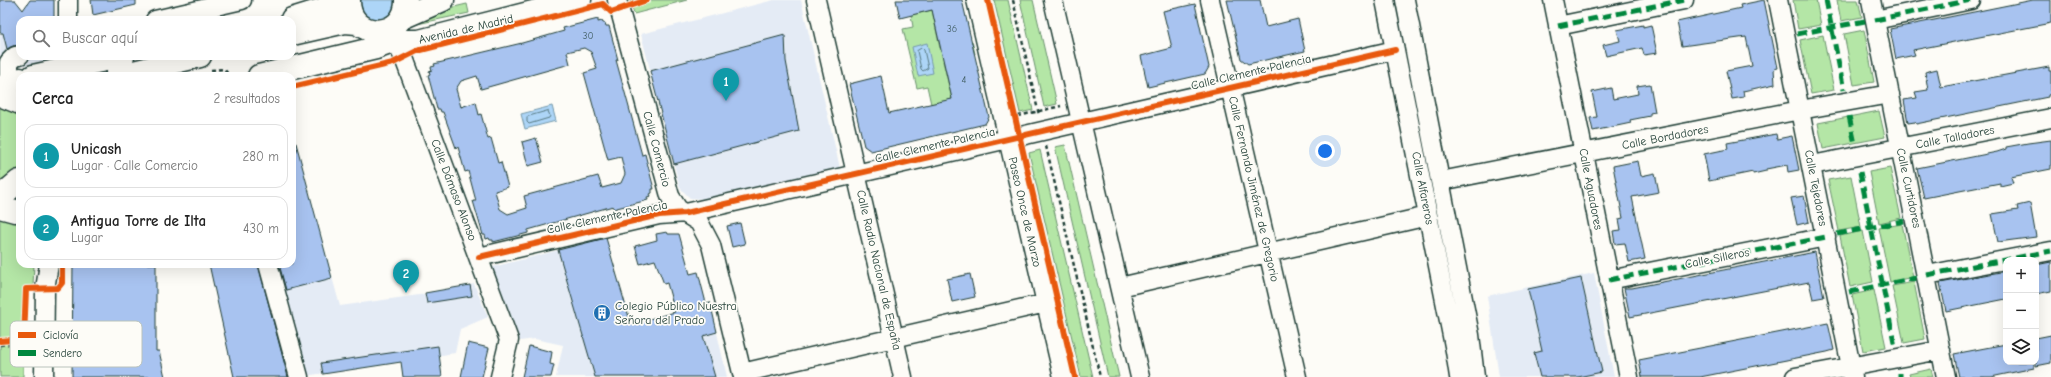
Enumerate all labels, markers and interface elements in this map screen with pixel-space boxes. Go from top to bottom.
street label: Avenida de Madrid [417,11,515,47]
search box [16,16,296,60]
house number: 36 [947,23,957,35]
icon: search [30,27,52,49]
text: Buscar aquí [62,29,138,47]
house number: 30 [582,30,594,42]
street label: Calle Clemente Palencia [1190,51,1312,93]
pin: 1 [713,68,739,101]
house number: 4 [962,74,967,86]
text: Cerca [32,89,74,108]
text: 2 resultados [213,91,280,106]
street label: Calle Fernando Jiménez de Gregorio [1226,95,1282,283]
street label: Calle Comercio [640,110,674,188]
street label: Calle Bordadores [1621,122,1709,152]
street label: Calle Talladores [1914,123,1996,151]
street label: Calle Clemente Palencia [874,124,996,166]
street label: Calle Dámaso Alonso [428,137,480,243]
text: Unicash [71,140,122,158]
your location [1315,141,1335,161]
street label: Calle Aguadores [1576,147,1606,231]
street label: Calle Curtidores [1894,147,1924,229]
text: 1 [43,149,49,164]
text: 280 m [242,149,279,164]
street label: Calle Tejedores [1802,149,1830,227]
street label: Calle Alfareros [1409,150,1437,226]
street label: Paseo Once de Marzo [1006,156,1044,268]
text: Lugar · Calle Comercio [71,158,198,173]
street label: Calle Radio Nacional de España [854,189,904,351]
street label: Calle Clemente Palencia [545,197,669,237]
text: Antigua Torre de Ilta [71,212,206,230]
text: 2 [43,221,49,236]
text: 430 m [243,221,279,236]
text: Lugar [71,230,103,245]
street label: Calle Silleros [1684,245,1750,271]
map controls [2003,257,2039,365]
button: + [2003,257,2039,293]
pin: 2 [393,260,419,293]
button: − [2003,293,2039,329]
place label: Colegio Público Nuestra Señora del Prado [615,299,737,327]
building icon: Colegio Público Nuestra Señora del Prado [592,303,612,323]
legend [10,321,142,367]
text: Ciclovía [43,329,78,342]
button: layers [2003,329,2039,365]
text: Sendero [43,347,82,360]

